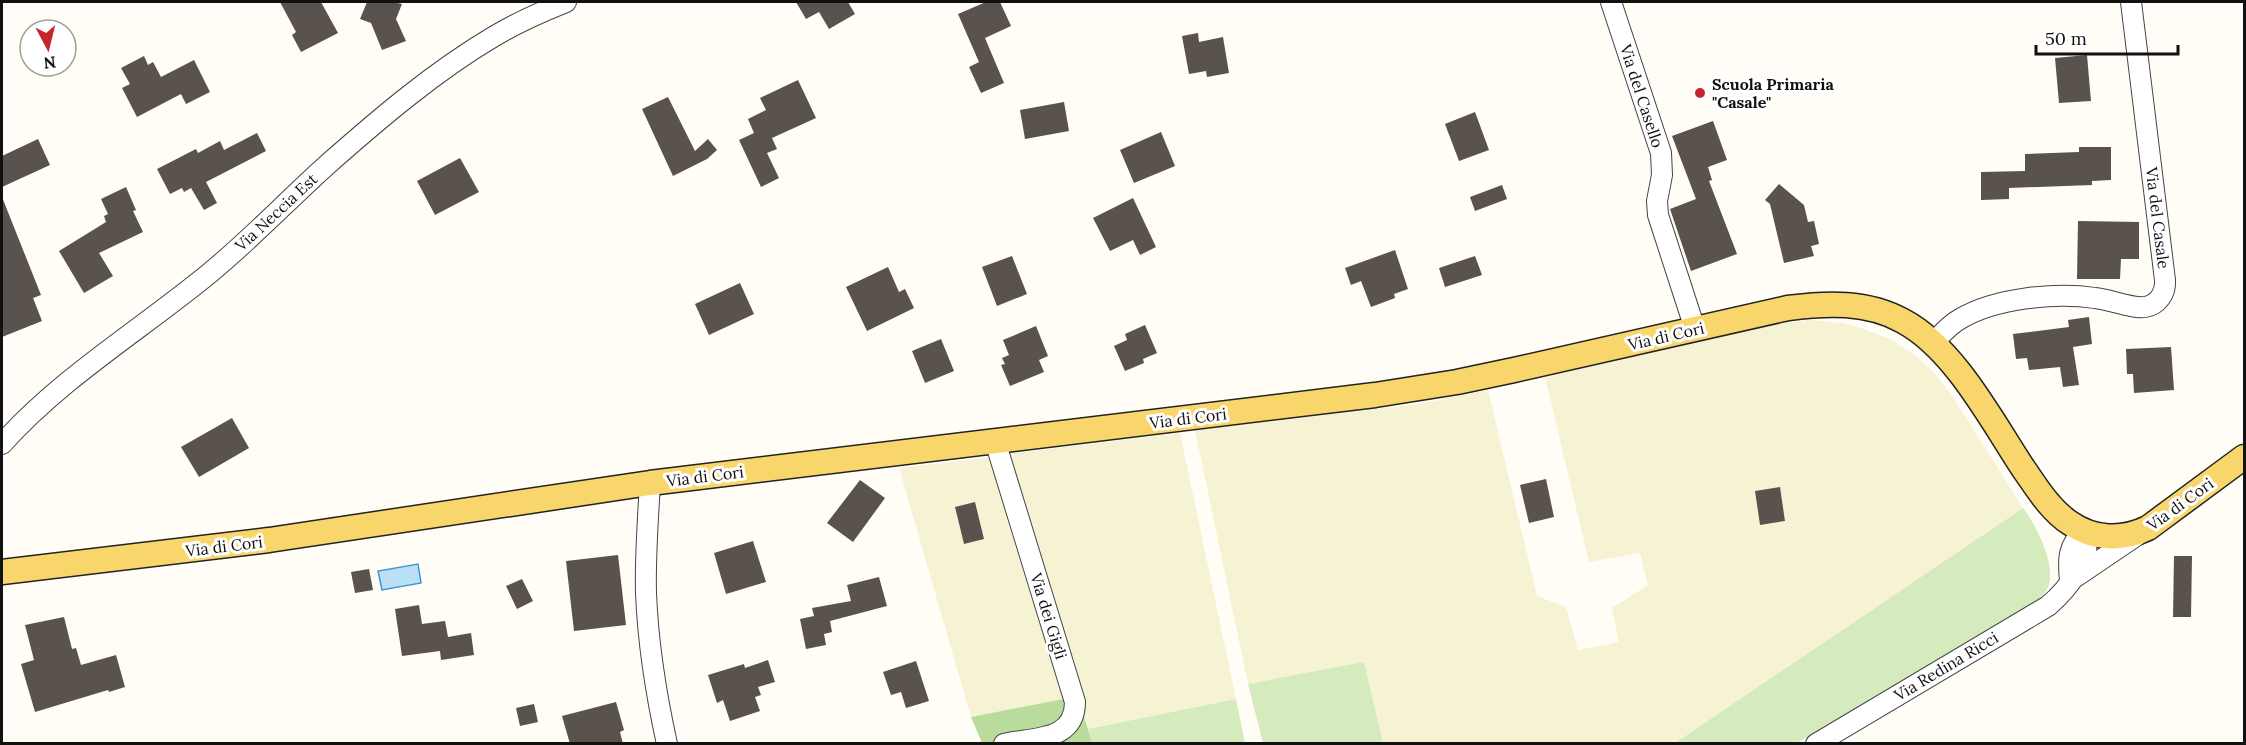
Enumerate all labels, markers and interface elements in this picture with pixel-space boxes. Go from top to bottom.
north arrow [18,18,78,78]
scale bar [2036,18,2178,56]
text: 50 m [2045,27,2087,50]
street label: Via del Casello [1616,41,1668,150]
text: N [42,52,57,74]
place label: Scuola Primaria "Casale" [1712,74,1834,112]
marker: Scuola Primaria "Casale" [1693,86,1707,100]
street label: Via del Casale [2142,165,2174,270]
street label: Via Neccia Est [230,168,322,256]
street label: Via di Cori [1625,318,1706,355]
street label: Via di Cori [1147,403,1228,433]
street label: Via di Cori [664,461,745,491]
street label: Via di Cori [2142,473,2217,535]
street label: Via di Cori [183,531,264,561]
street label: Via dei Gigli [1026,570,1072,661]
street label: Via Redina Ricci [1889,627,2002,705]

